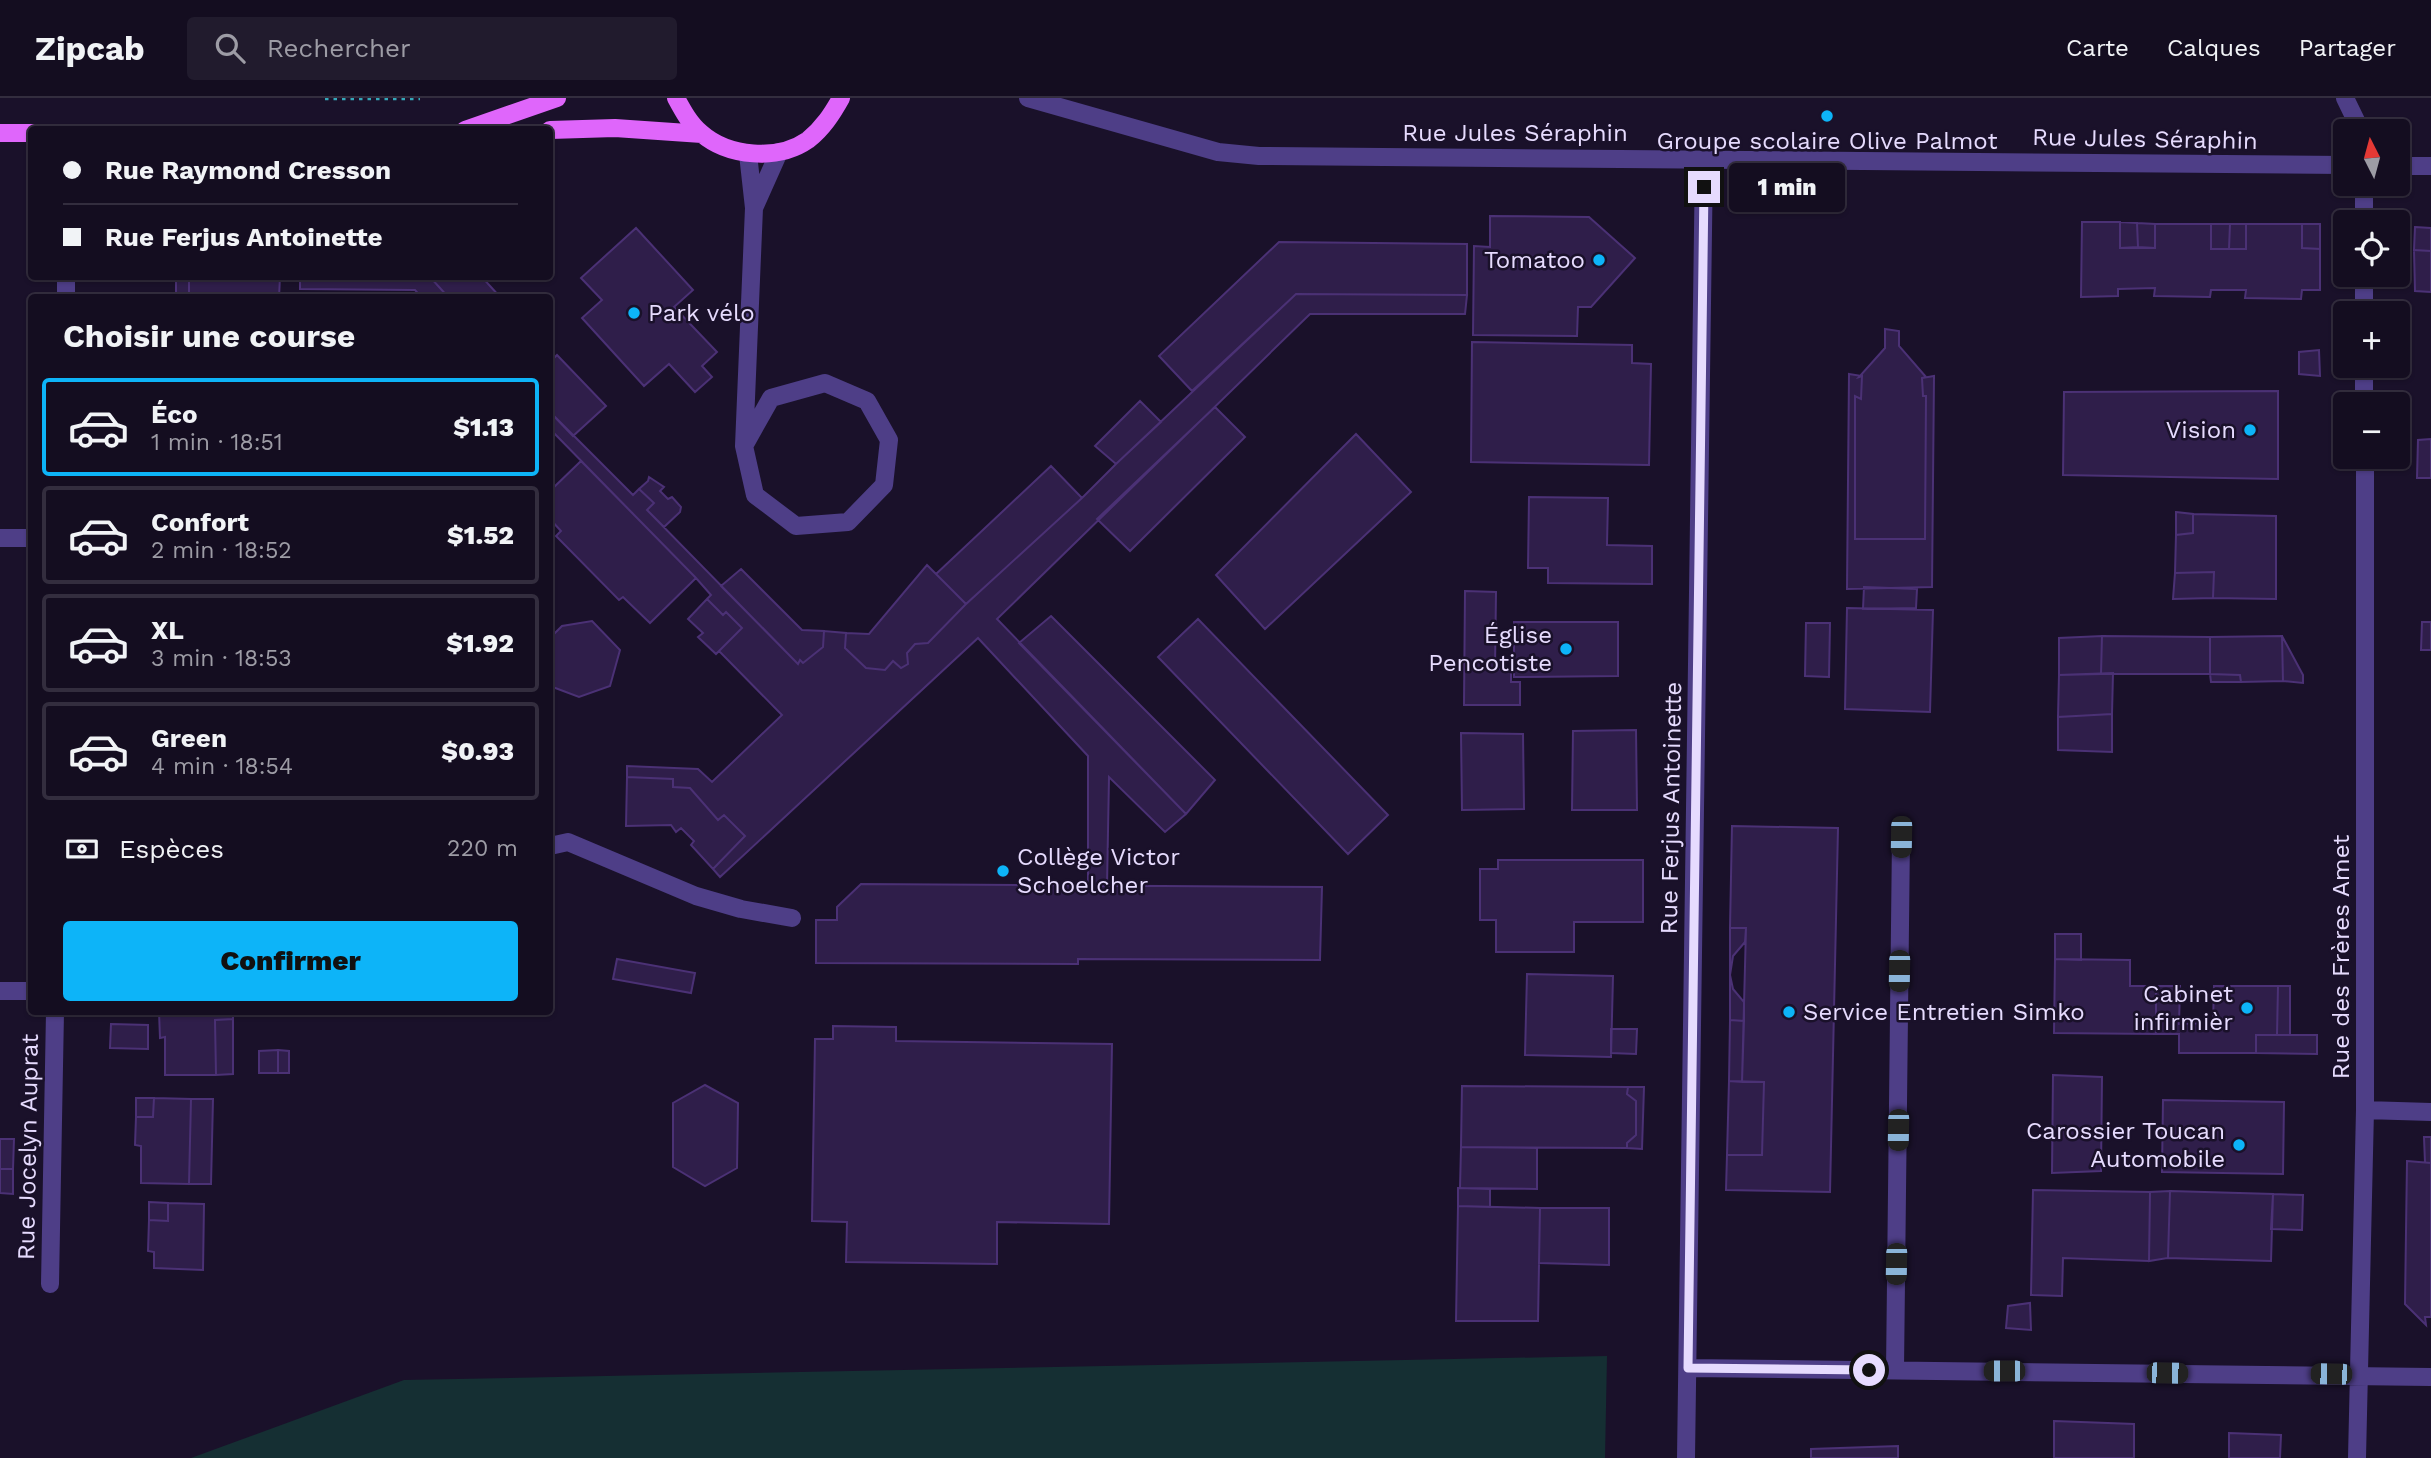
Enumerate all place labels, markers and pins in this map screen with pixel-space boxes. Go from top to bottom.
marker: Groupe scolaire Olive Palmot [1819,108,1835,124]
place label: Groupe scolaire Olive Palmot [1656,127,1998,155]
place label: Tomatoo [1484,246,1585,274]
marker: Tomatoo [1591,252,1607,268]
place label: Park vélo [648,299,755,327]
marker: Park vélo [626,305,642,321]
place label: Vision [2166,416,2236,444]
marker: Vision [2242,422,2258,438]
place label: Église Pencotiste [1428,621,1552,677]
marker: Église Pencotiste [1558,641,1574,657]
place label: Collège Victor Schoelcher [1017,843,1180,899]
marker: Collège Victor Schoelcher [995,863,1011,879]
place label: Cabinet infirmièr [2133,980,2233,1036]
place label: Service Entretien Simko [1803,998,2085,1026]
marker: Cabinet infirmièr [2239,1000,2255,1016]
marker: Service Entretien Simko [1781,1004,1797,1020]
place label: Carossier Toucan Automobile [2026,1117,2225,1173]
marker: Carossier Toucan Automobile [2231,1137,2247,1153]

